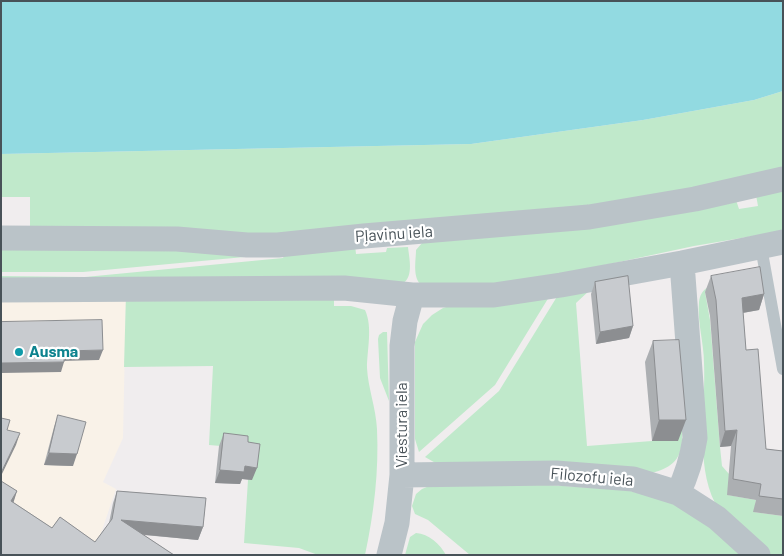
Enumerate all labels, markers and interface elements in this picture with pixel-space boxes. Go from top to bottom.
street label: Pļaviņu iela [355,222,433,246]
place label: Ausma [29,342,78,362]
marker: Ausma [13,346,25,358]
street label: Viestura iela [392,382,412,468]
street label: Filozofu iela [550,464,634,490]

